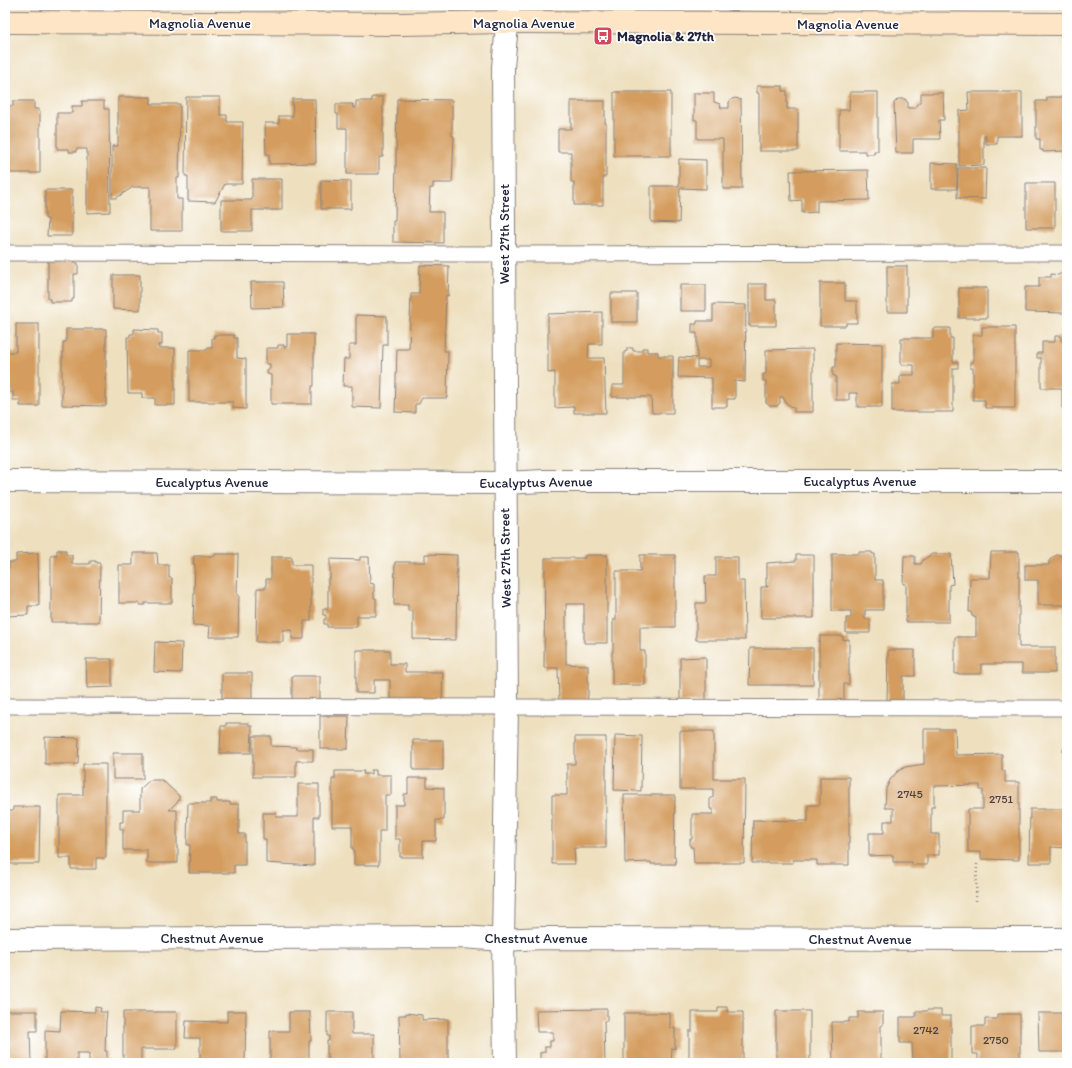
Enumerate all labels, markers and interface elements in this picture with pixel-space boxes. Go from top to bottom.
street label: Magnolia Avenue [149,15,251,32]
street label: Magnolia Avenue [473,15,575,32]
street label: Magnolia Avenue [797,16,899,33]
bus stop icon: Magnolia & 27th [592,25,614,47]
place label: Magnolia & 27th [617,28,715,45]
street label: West 27th Street [496,184,513,284]
street label: Eucalyptus Avenue [479,473,593,492]
street label: Eucalyptus Avenue [803,473,917,490]
street label: Eucalyptus Avenue [155,474,269,491]
street label: West 27th Street [496,508,515,608]
house number: 2745 [897,787,923,801]
house number: 2751 [989,792,1013,806]
street label: Chestnut Avenue [160,930,264,947]
street label: Chestnut Avenue [484,930,588,947]
street label: Chestnut Avenue [808,931,912,948]
house number: 2742 [913,1023,940,1037]
house number: 2750 [983,1033,1009,1047]

